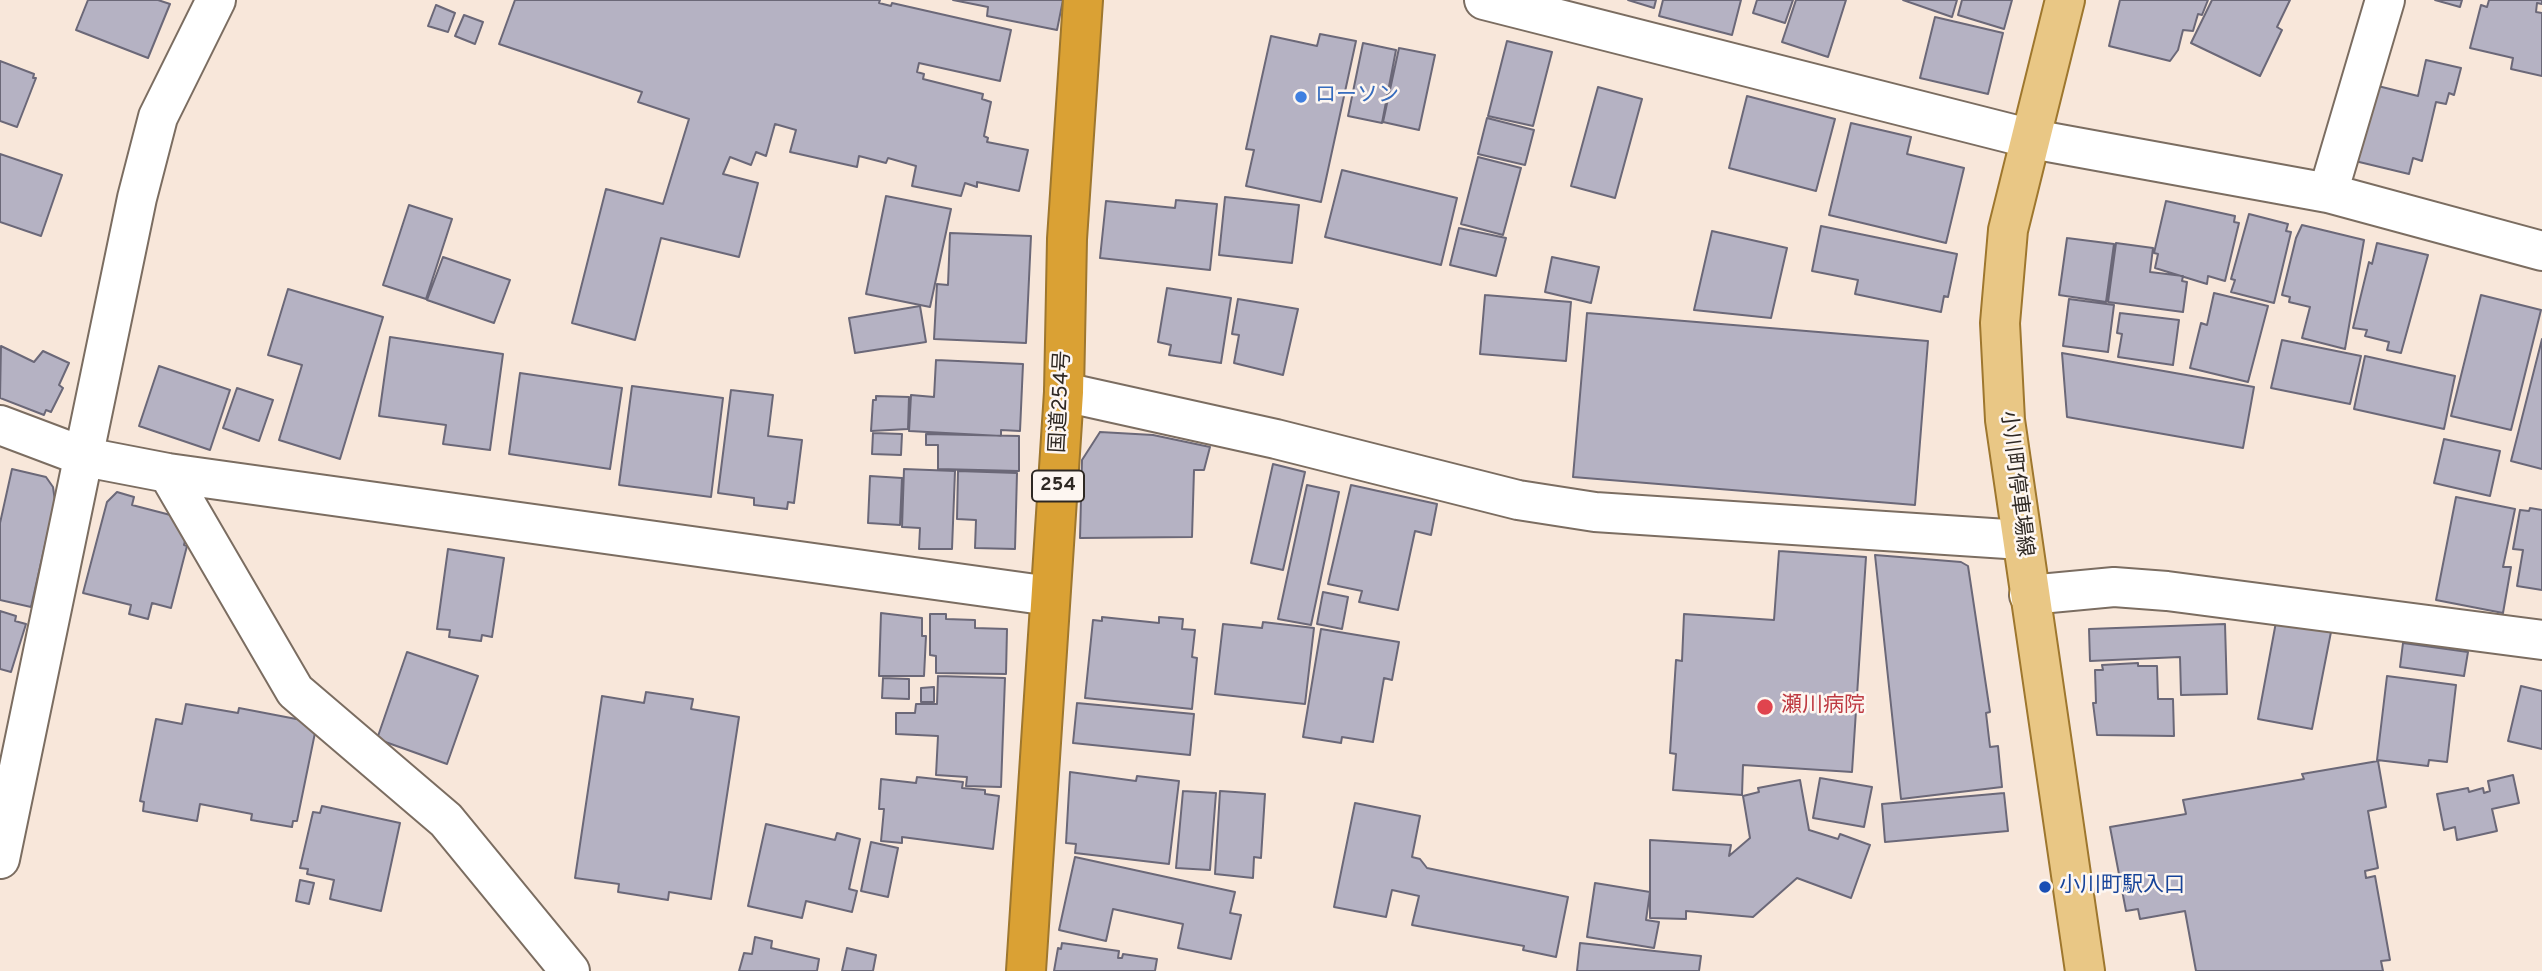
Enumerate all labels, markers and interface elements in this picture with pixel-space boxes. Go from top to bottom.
place label: ローソン [1315,84,1399,110]
marker: ローソン [1293,89,1309,105]
street label: 国道254号 [1047,350,1077,454]
street label: 小川町停車場線 [1994,410,2036,558]
road number: 254 [1032,471,1084,502]
place label: 瀬川病院 [1781,694,1865,720]
marker: 瀬川病院 [1755,697,1775,717]
place label: 小川町駅入口 [2059,874,2185,900]
marker: 小川町駅入口 [2037,879,2053,895]

